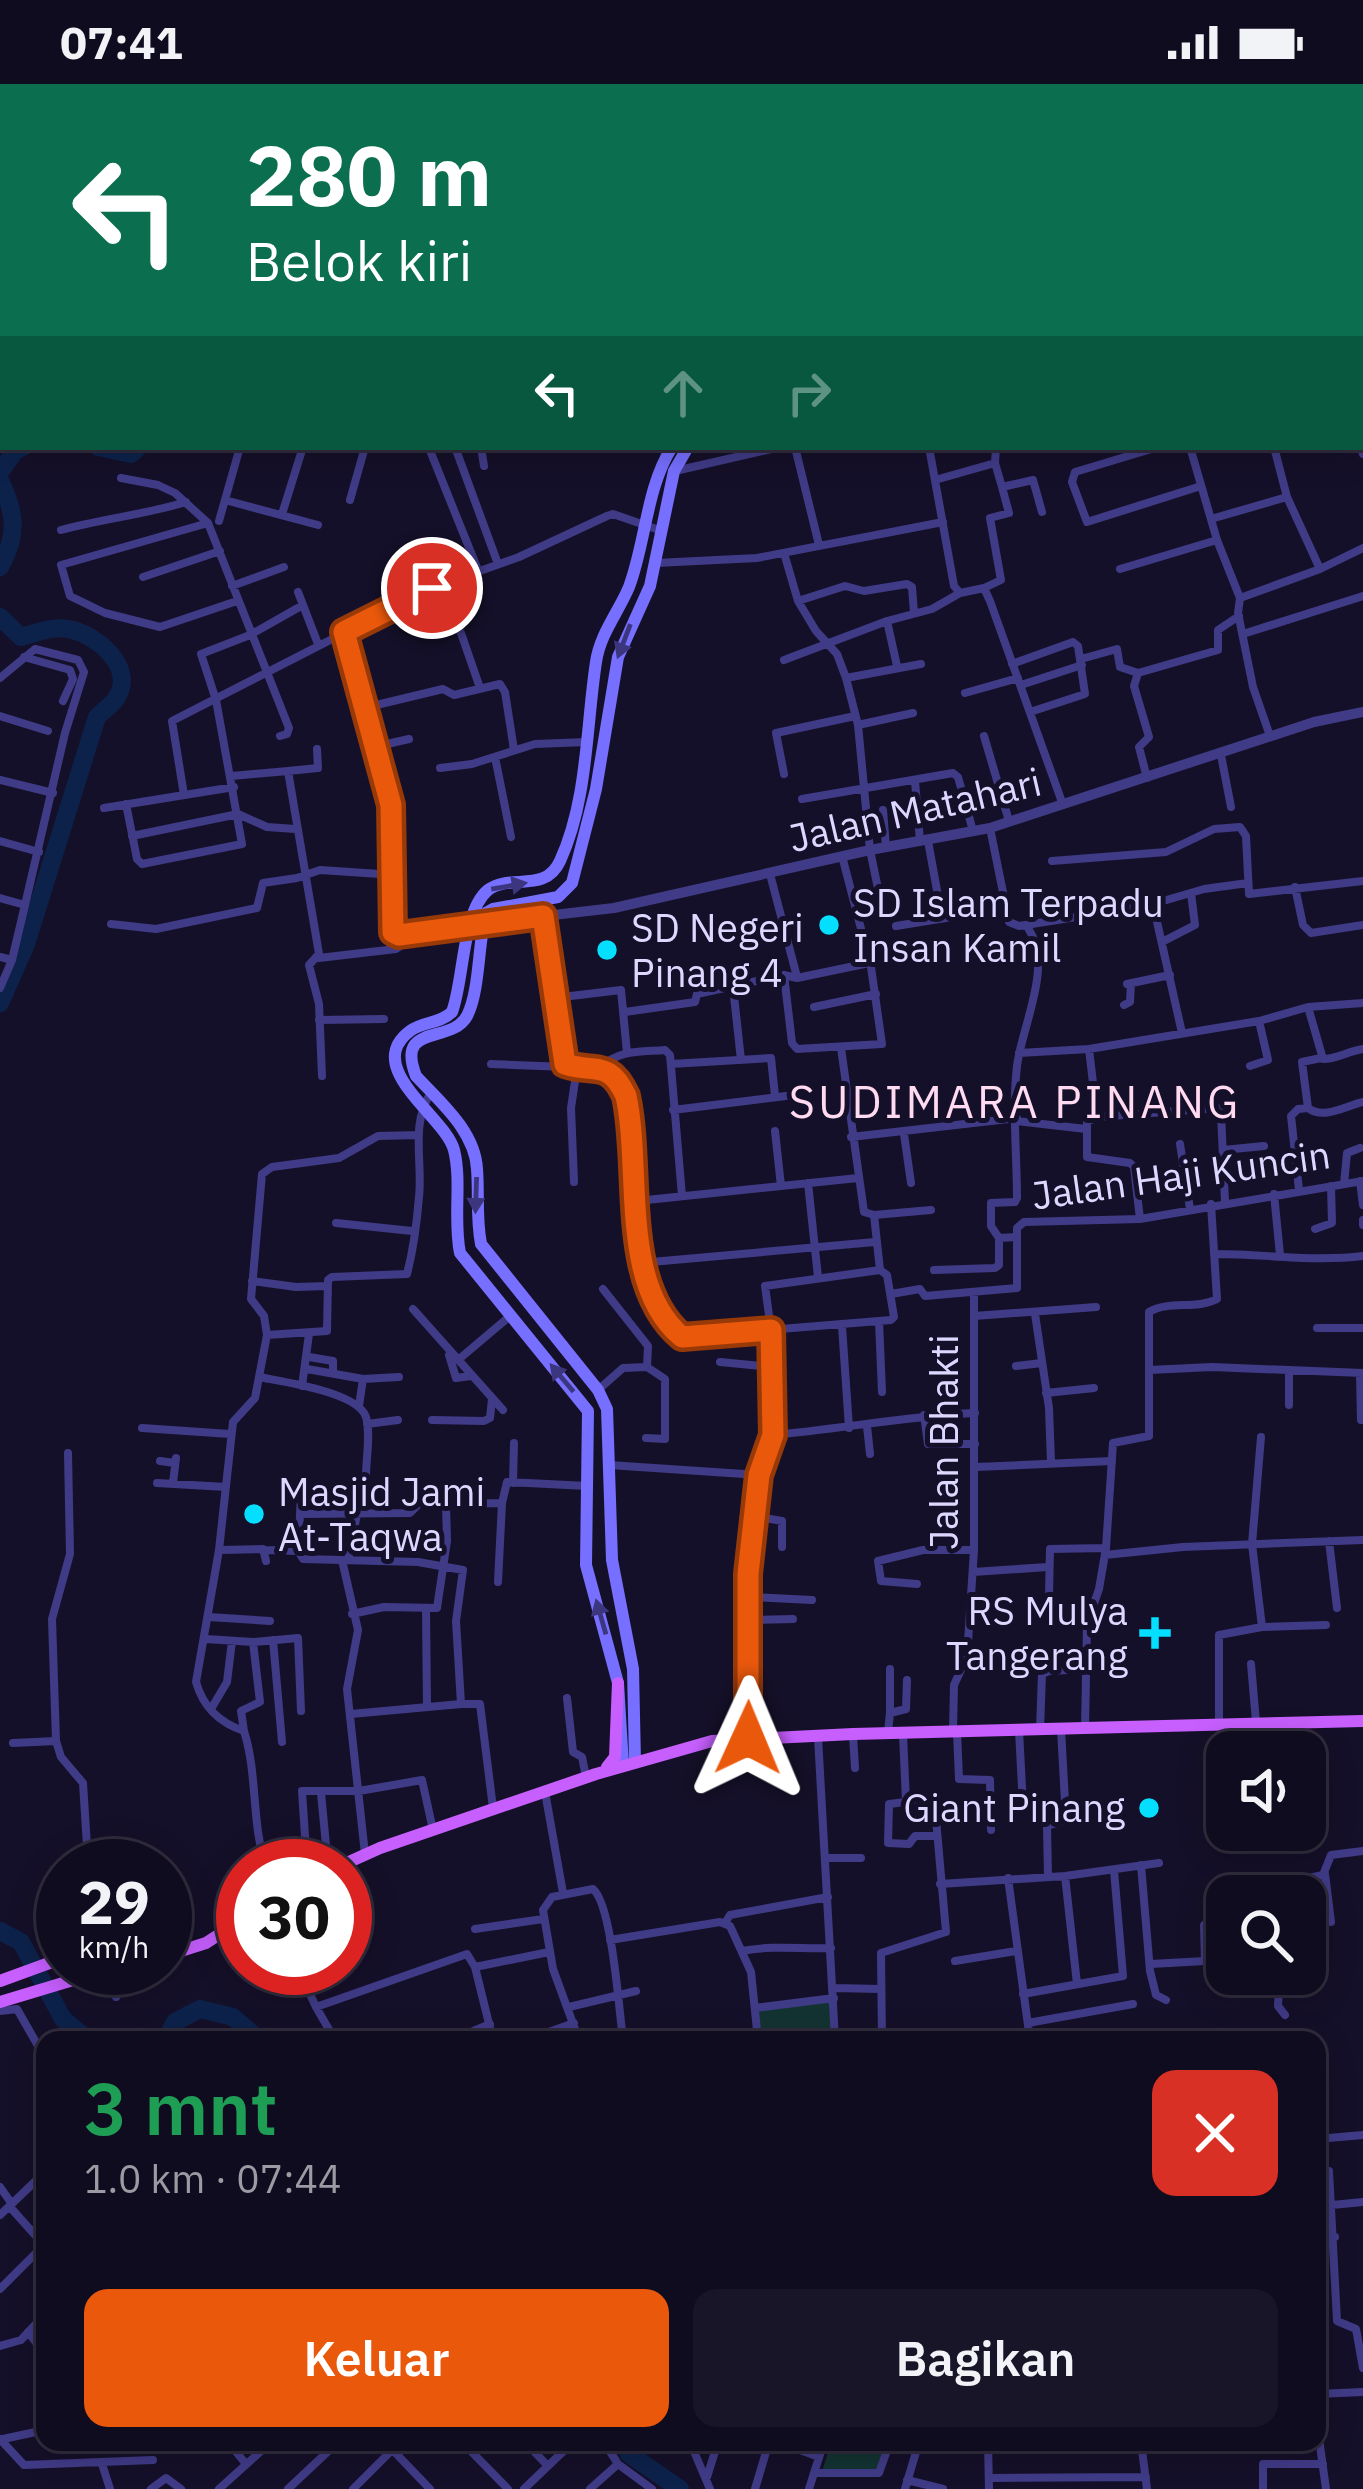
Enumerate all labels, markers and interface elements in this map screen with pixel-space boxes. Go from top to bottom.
text: 07:41 [60,13,183,71]
text: 280 m [246,120,492,229]
icon: left [48,132,204,288]
text: Belok kiri [246,226,472,296]
icon: left [524,360,590,426]
icon: ahead [650,360,716,426]
icon: right [776,360,842,426]
pin [381,537,483,639]
icon: arrive [399,555,465,621]
one-way arrow [614,624,633,660]
street label: Jalan Matahari [784,756,1046,863]
one-way arrow [491,877,529,895]
place label: SD Islam Terpadu Insan Kamil [853,877,1164,973]
place label: SD Negeri Pinang 4 [631,902,804,998]
marker: SD Islam Terpadu Insan Kamil [816,912,842,938]
marker: SD Negeri Pinang 4 [594,937,620,963]
district label: SUDIMARA PINANG [789,1072,1241,1130]
street label: Jalan Haji Kuncin [1028,1128,1333,1221]
one-way arrow [467,1177,486,1215]
street label: Jalan Bhakti [918,1334,969,1550]
one-way arrow [550,1363,576,1393]
place label: Masjid Jami At-Taqwa [278,1466,485,1562]
marker: Masjid Jami At-Taqwa [241,1501,267,1527]
place label: RS Mulya Tangerang [946,1585,1128,1681]
one-way arrow [590,1598,609,1635]
marker: RS Mulya Tangerang [1139,1617,1171,1649]
position arrow [685,1675,811,1801]
map controls [1206,1731,1326,1995]
button: sound [1206,1731,1326,1851]
place label: Giant Pinang [903,1782,1125,1833]
marker: Giant Pinang [1136,1795,1162,1821]
speed limit sign: 30 [216,1839,372,1995]
text: 29 [78,1862,150,1941]
button: search [1206,1875,1326,1995]
text: km/h [79,1927,149,1966]
text: 3 mnt [84,2061,277,2155]
button: close [1152,2070,1278,2196]
text: 1.0 km · 07:44 [84,2153,341,2204]
button: Keluar [84,2289,669,2427]
button: Bagikan [693,2289,1278,2427]

